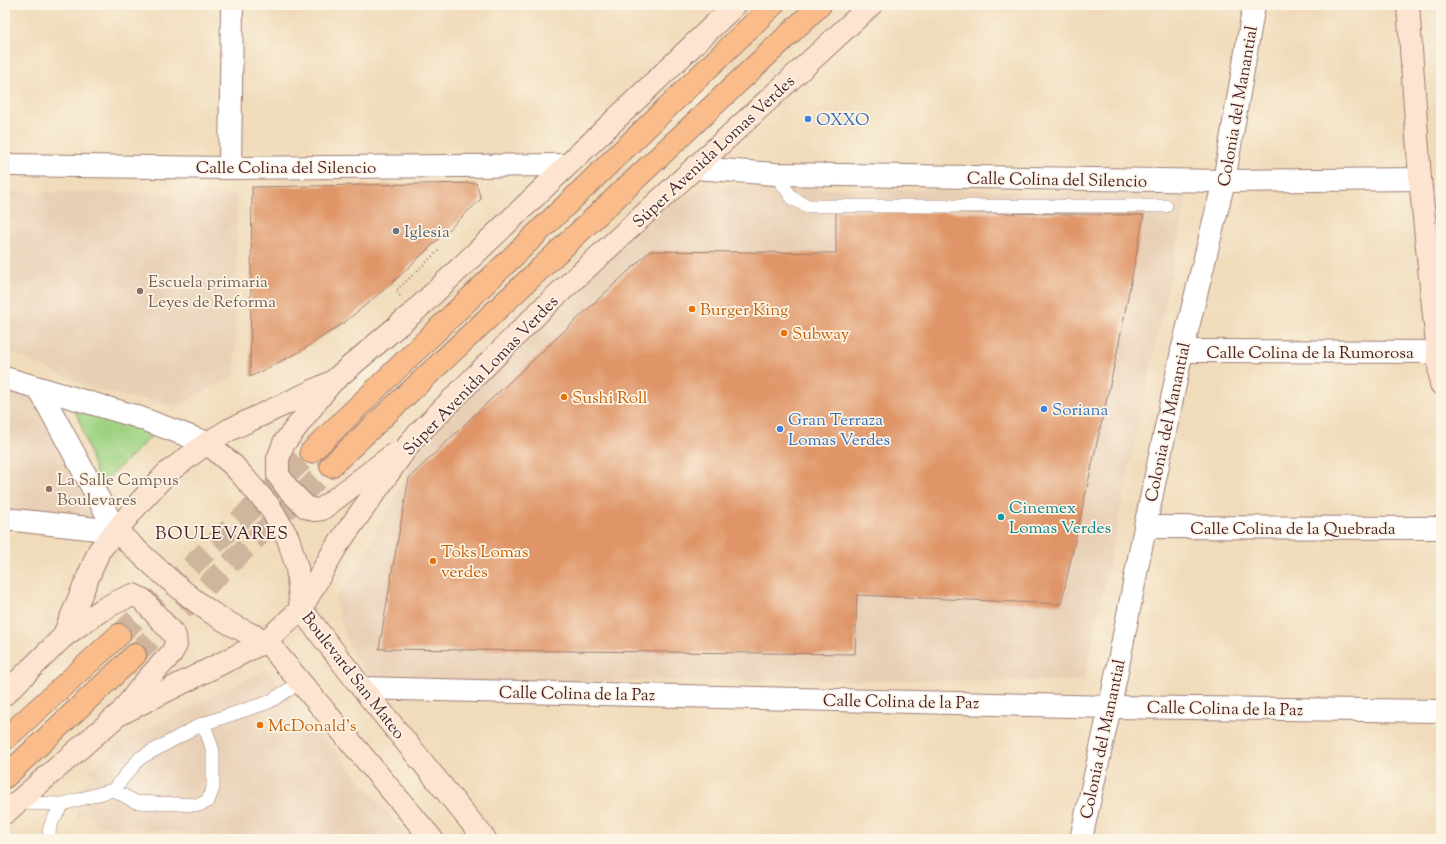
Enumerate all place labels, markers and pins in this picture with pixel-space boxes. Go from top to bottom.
place label: OXXO [816,109,870,133]
marker: OXXO [803,114,813,124]
place label: Iglesia [404,221,450,245]
marker: Iglesia [391,226,401,236]
place label: Escuela primaria Leyes de Reforma [148,271,276,315]
marker: Escuela primaria Leyes de Reforma [135,286,145,296]
place label: Burger King [700,299,788,323]
marker: Burger King [687,304,697,314]
place label: Subway [792,323,850,347]
marker: Subway [779,328,789,338]
place label: Sushi Roll [572,387,648,411]
marker: Sushi Roll [559,392,569,402]
place label: Soriana [1052,399,1109,423]
marker: Soriana [1039,404,1049,414]
place label: Gran Terraza Lomas Verdes [788,409,890,453]
marker: Gran Terraza Lomas Verdes [775,424,785,434]
place label: La Salle Campus Boulevares [57,469,179,513]
marker: La Salle Campus Boulevares [44,484,54,494]
place label: Cinemex Lomas Verdes [1009,497,1111,541]
marker: Cinemex Lomas Verdes [996,512,1006,522]
place label: Toks Lomas verdes [441,541,529,585]
marker: Toks Lomas verdes [428,556,438,566]
place label: McDonald's [268,715,357,739]
marker: McDonald's [255,720,265,730]

